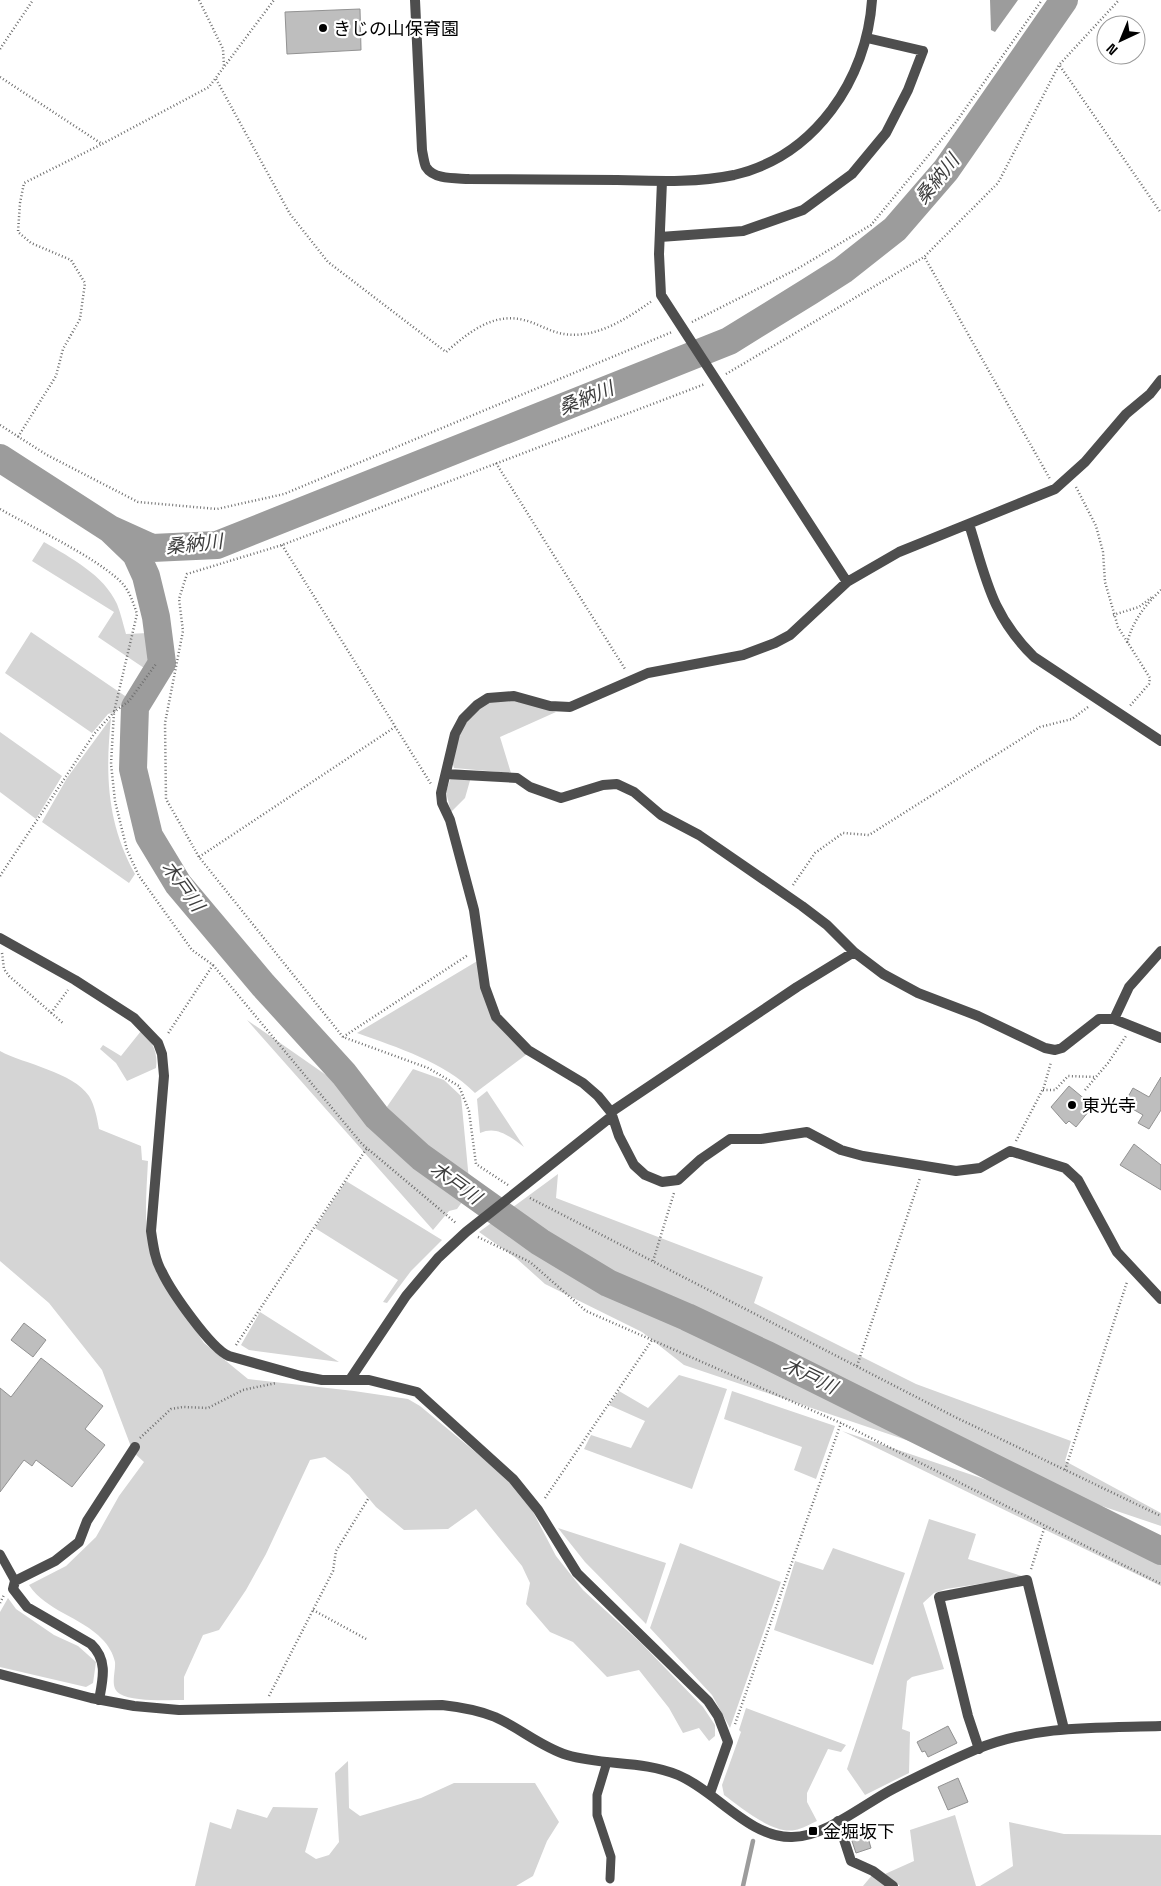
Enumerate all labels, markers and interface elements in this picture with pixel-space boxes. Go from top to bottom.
north arrow [1096,15,1146,65]
place label: きじの山保育園 [333,17,459,40]
marker: きじの山保育園 [317,22,329,34]
text: N [1102,40,1122,59]
water label: 桑納川 [909,147,966,209]
water label: 桑納川 [555,375,619,420]
water label: 桑納川 [164,528,226,559]
water label: 木戸川 [156,856,211,918]
place label: 東光寺 [1082,1094,1136,1117]
marker: 東光寺 [1066,1099,1078,1111]
water label: 木戸川 [426,1156,488,1211]
water label: 木戸川 [779,1352,843,1401]
place label: 金堀坂下 [823,1820,895,1843]
marker: 金堀坂下 [807,1825,819,1837]

